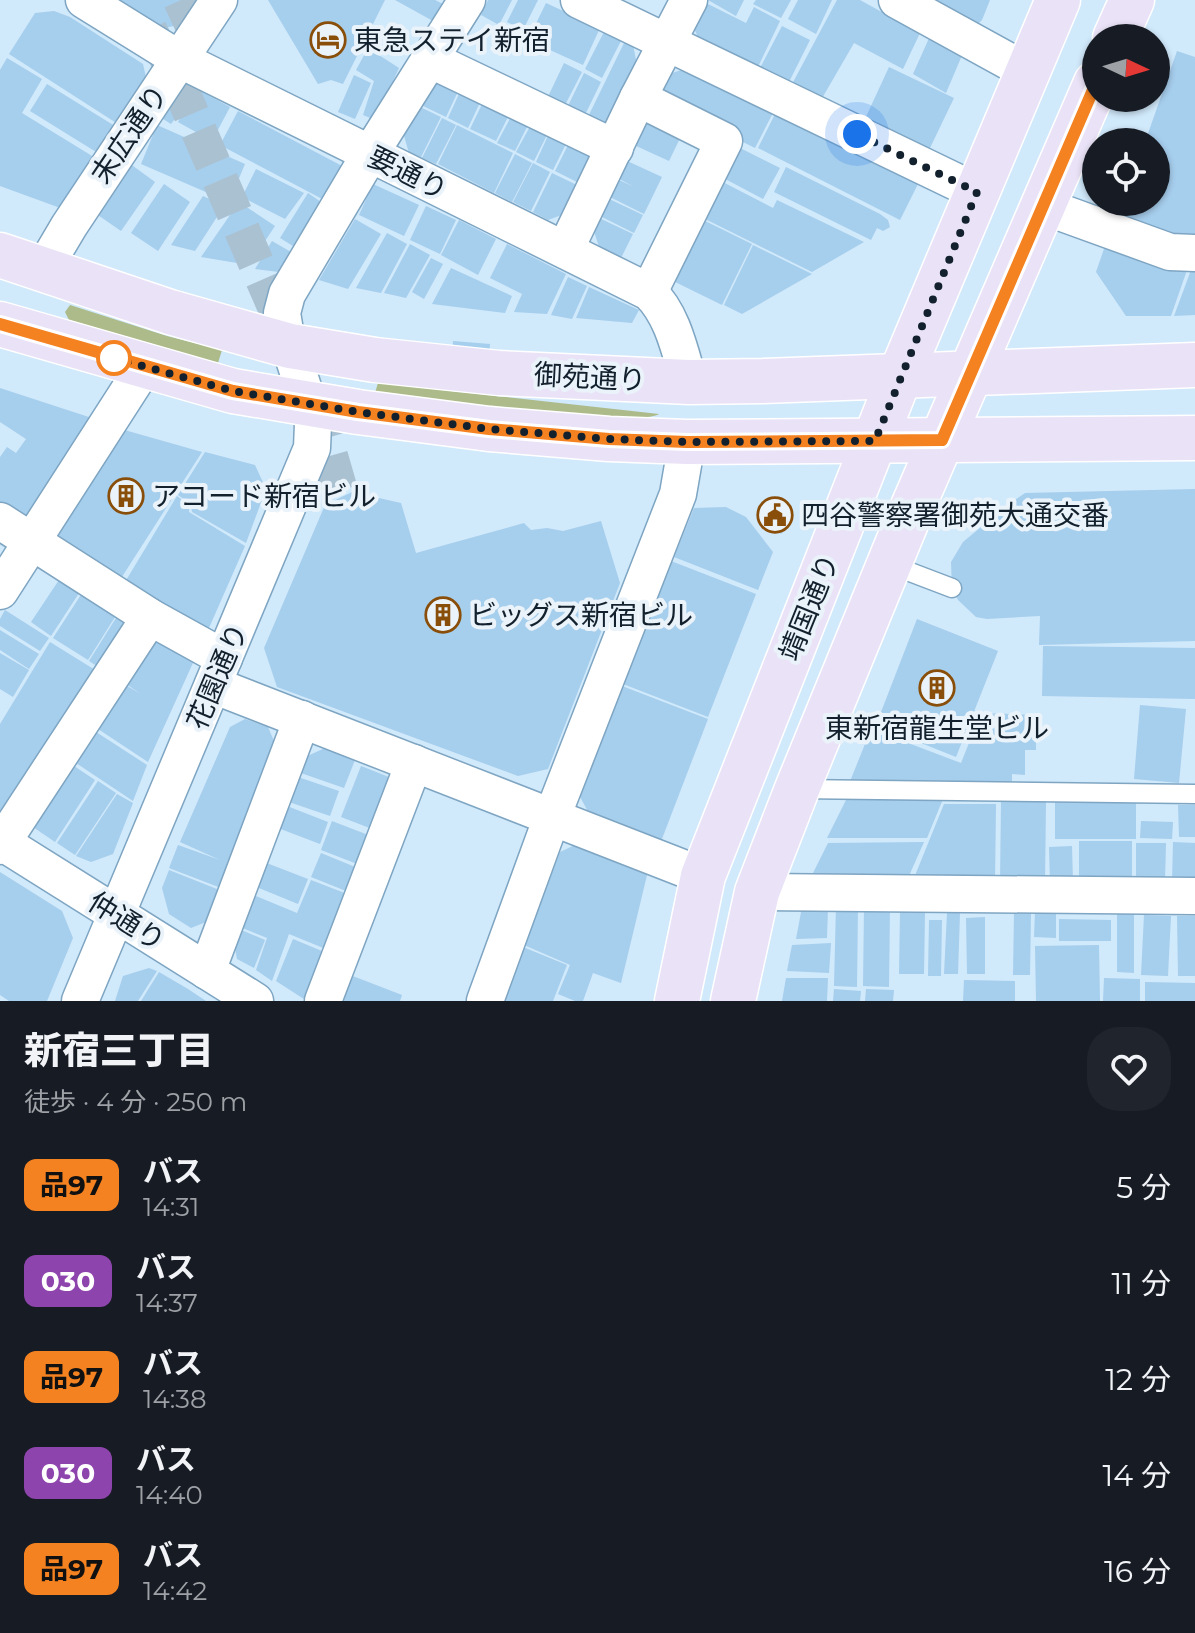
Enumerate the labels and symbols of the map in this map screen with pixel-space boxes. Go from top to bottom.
hotel icon: 東急ステイ新宿 [309,21,347,59]
place label: 東急ステイ新宿 [354,23,550,57]
north arrow [1082,24,1170,112]
street label: 末広通り [84,78,174,190]
your location [837,114,877,154]
street label: 要通り [363,139,453,207]
unlabelled marker [97,341,131,375]
street label: 御苑通り [533,357,647,397]
building icon: アコード新宿ビル [107,477,145,515]
place label: アコード新宿ビル [152,479,376,513]
public building icon: 四谷警察署御苑大通交番 [756,496,794,534]
place label: 四谷警察署御苑大通交番 [801,498,1109,532]
street label: 靖国通り [772,549,846,665]
building icon: ビッグス新宿ビル [424,596,462,634]
place label: ビッグス新宿ビル [469,598,693,632]
street label: 花園通り [179,618,255,734]
building icon: 東新宿龍生堂ビル [918,669,956,707]
place label: 東新宿龍生堂ビル [825,711,1049,745]
street label: 仲通り [82,884,172,958]

